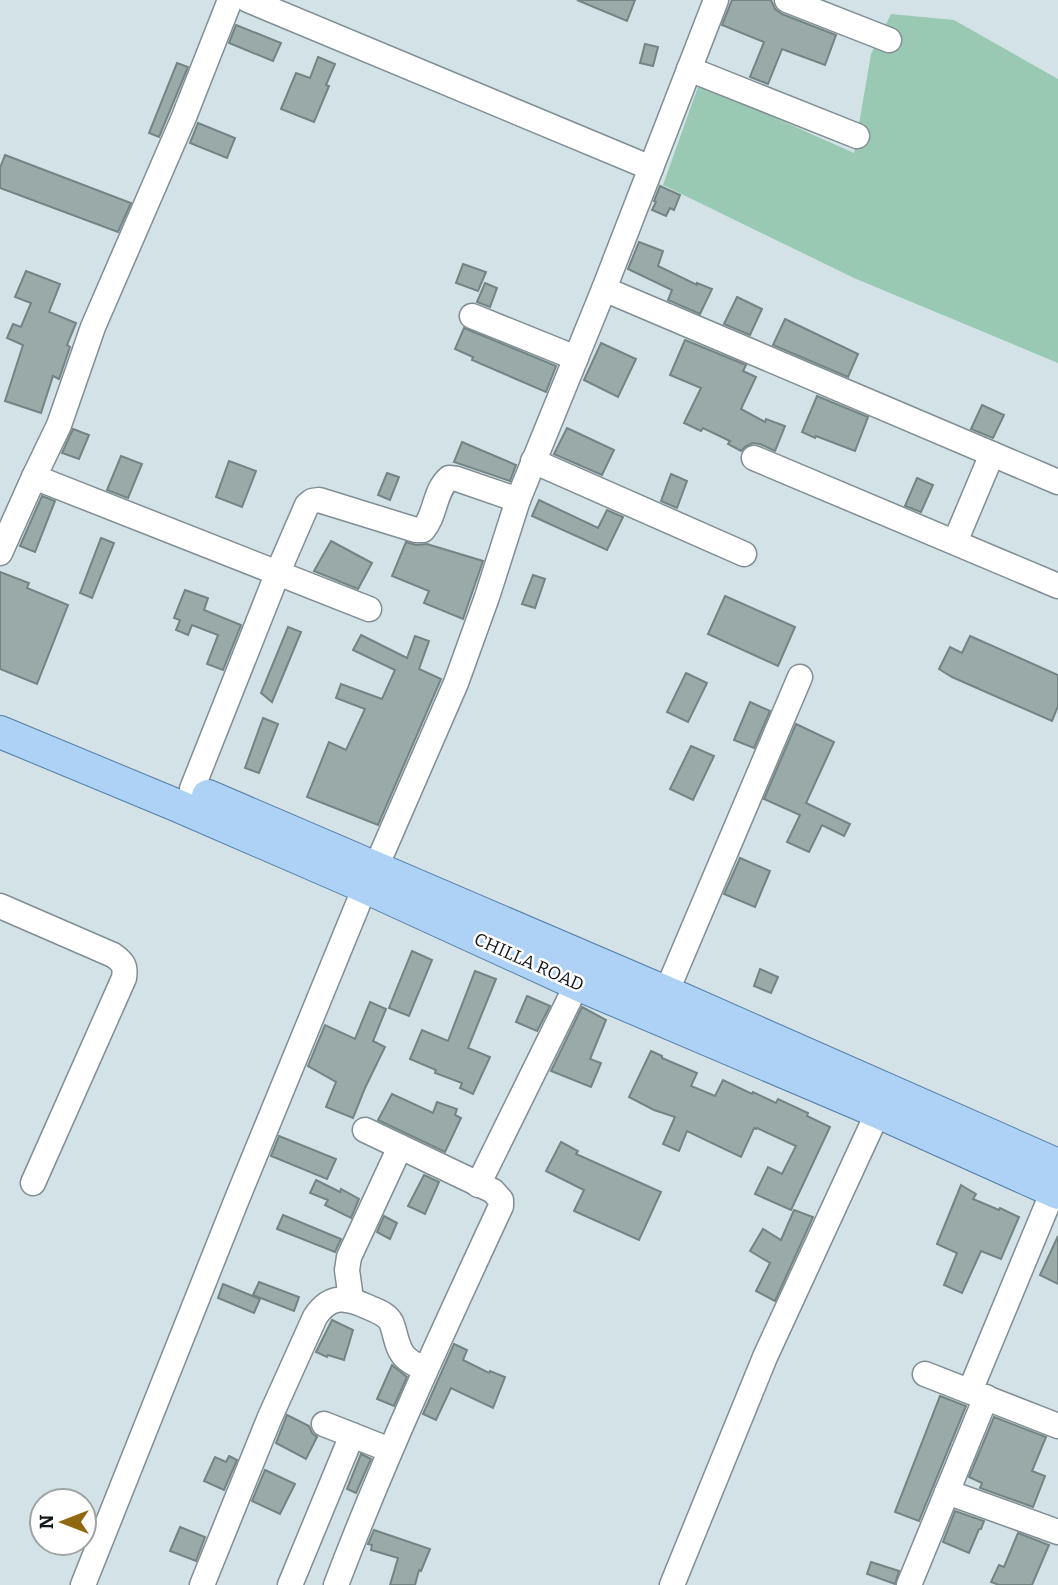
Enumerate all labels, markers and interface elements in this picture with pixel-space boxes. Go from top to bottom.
street label: CHILLA ROAD [471,928,587,996]
north arrow [28,1487,98,1557]
text: N [35,1514,58,1529]

